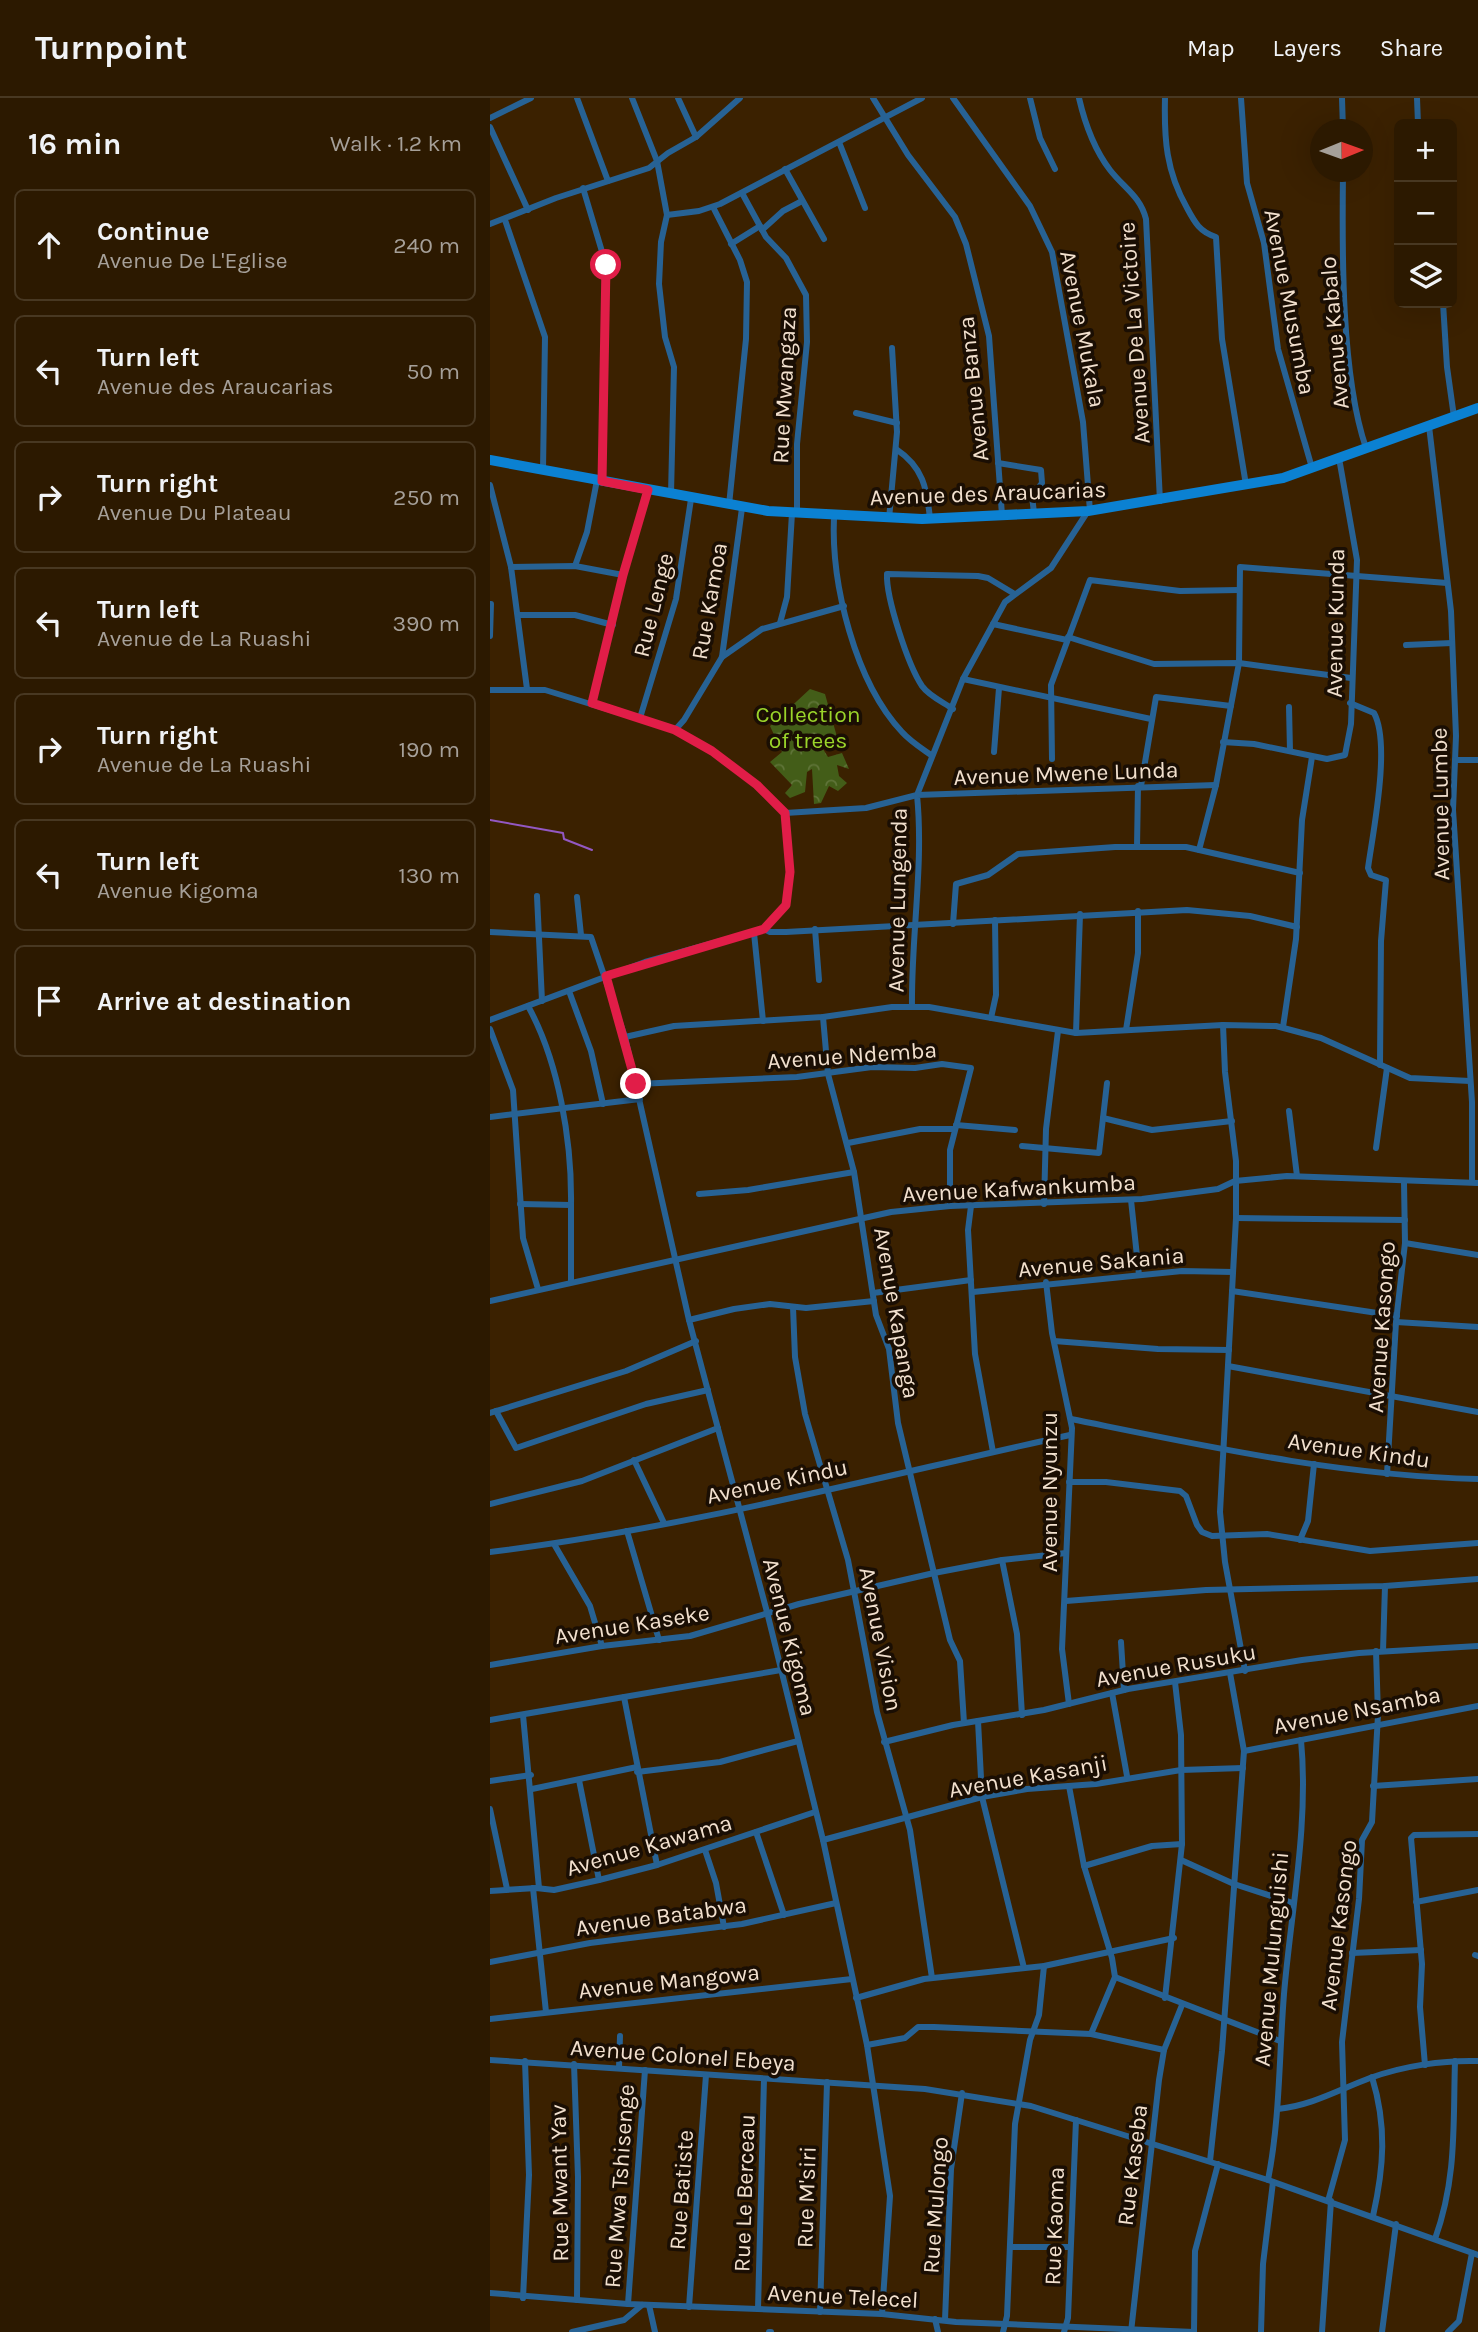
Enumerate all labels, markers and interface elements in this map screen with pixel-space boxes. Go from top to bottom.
text: Turnpoint [35,29,187,67]
text: Map [1187,34,1235,62]
text: Layers [1273,34,1342,62]
text: Share [1380,34,1443,62]
north arrow [1310,119,1373,182]
map controls [1394,119,1457,308]
button: + [1394,119,1457,182]
text: 16 min [28,126,122,162]
text: Walk · 1.2 km [330,130,462,157]
button: − [1394,182,1457,245]
street label: Avenue Musumba [1258,207,1321,397]
text: Continue [97,216,209,247]
street label: Avenue De La Victoire [1113,221,1156,445]
icon: ahead [30,226,68,264]
text: 240 m [393,232,460,259]
button: layers [1394,245,1457,308]
text: Avenue De L'Eglise [97,247,288,274]
street label: Avenue Mukala [1054,248,1111,410]
route start [590,249,621,280]
street label: Avenue Kabalo [1314,256,1355,410]
street label: Rue Mwangaza [767,306,802,464]
street label: Avenue Banza [952,315,995,463]
text: Turn left [97,342,199,373]
icon: left [30,352,68,390]
text: 50 m [406,358,460,385]
text: Avenue des Araucarias [97,373,334,400]
text: Turn right [97,468,218,499]
street label: Avenue des Araucarias [869,476,1107,511]
icon: right [30,478,68,516]
text: 250 m [393,484,460,511]
text: Avenue Du Plateau [97,499,292,526]
street label: Rue Kamoa [686,540,733,662]
street label: Avenue Kunda [1321,548,1350,698]
street label: Rue Lenge [628,550,679,660]
text: Turn left [97,594,199,625]
icon: left [30,604,68,642]
text: 390 m [392,610,460,637]
text: Avenue de La Ruashi [97,625,311,652]
park label: Collection of trees [755,701,861,754]
text: Turn right [97,720,218,751]
street label: Avenue Lumbe [1426,727,1455,881]
icon: right [30,730,68,768]
text: 190 m [398,736,460,763]
text: Avenue de La Ruashi [97,751,311,778]
street label: Avenue Mwene Lunda [953,756,1179,791]
street label: Avenue Lungenda [882,807,913,993]
text: Turn left [97,846,199,877]
icon: left [30,856,68,894]
text: 130 m [398,862,460,889]
text: Avenue Kigoma [97,877,259,904]
icon: arrive [30,982,68,1020]
text: Arrive at destination [97,986,351,1017]
street label: Avenue Ndemba [766,1036,938,1075]
route end [620,1068,651,1099]
street label: Avenue Kafwankumba [902,1169,1136,1208]
street label: Avenue Kapanga [868,1225,925,1401]
street label: Avenue Kasongo [1362,1240,1401,1414]
street label: Avenue Sakania [1017,1242,1185,1283]
street label: Avenue Nyunzu [1036,1412,1063,1572]
street label: Avenue Kindu [1286,1427,1432,1474]
street label: Avenue Kindu [704,1453,850,1510]
street label: Avenue Kigoma [757,1555,822,1719]
street label: Avenue Vision [853,1565,908,1713]
street label: Avenue Kaseke [553,1599,711,1650]
street label: Avenue Rusuku [1094,1638,1258,1693]
street label: Avenue Nsamba [1271,1681,1443,1740]
street label: Avenue Kasanji [947,1749,1109,1804]
street label: Avenue Kawama [563,1809,735,1882]
street label: Avenue Kasongo [1315,1838,1362,2012]
street label: Avenue Mulunguishi [1249,1851,1294,2068]
street label: Avenue Batabwa [574,1891,748,1942]
street label: Avenue Mangowa [577,1959,761,2004]
street label: Avenue Colonel Ebeya [569,2034,797,2077]
street label: Rue Mwa Tshisenge [599,2083,640,2289]
street label: Rue Kaseba [1112,2103,1153,2227]
street label: Rue Mwant Yav [545,2104,574,2262]
street label: Rue Le Berceau [728,2114,761,2272]
street label: Rue Batiste [664,2129,699,2251]
street label: Rue Mulongo [917,2136,954,2274]
street label: Rue M'siri [791,2146,822,2248]
street label: Rue Kaoma [1039,2166,1070,2286]
street label: Avenue Telecel [767,2279,919,2314]

